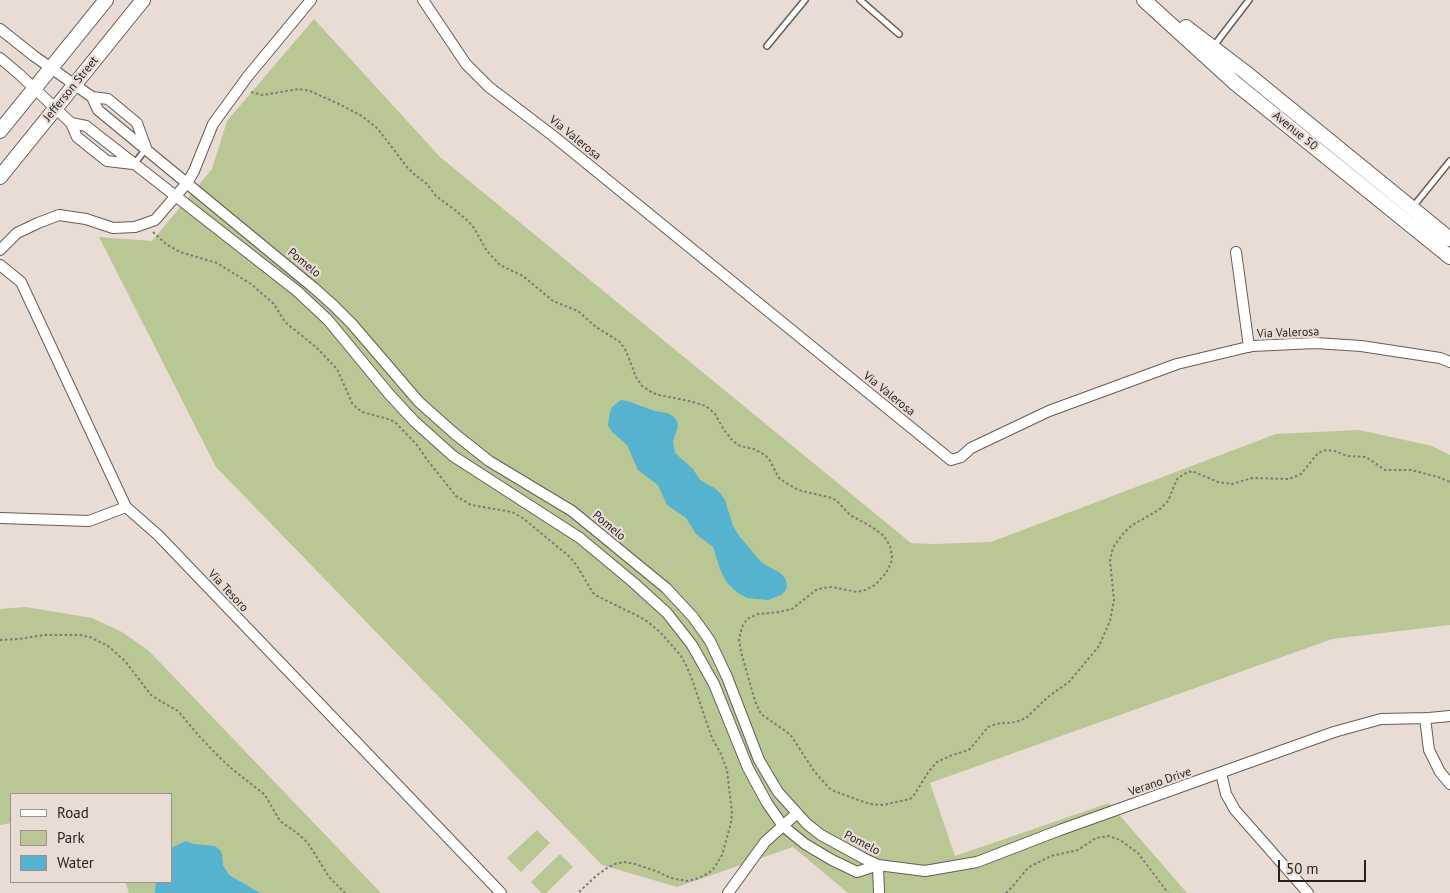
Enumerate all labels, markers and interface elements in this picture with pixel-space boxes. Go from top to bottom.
street label: Jefferson Street [40,54,102,124]
street label: Avenue 50 [1270,108,1320,154]
street label: Via Valerosa [546,113,604,163]
street label: Pomelo [285,245,323,281]
street label: Via Valerosa [1257,325,1319,341]
street label: Via Valerosa [860,369,918,419]
street label: Pomelo [590,508,628,544]
street label: Via Tesoro [205,567,251,615]
street label: Verano Drive [1127,765,1193,799]
legend [10,793,172,883]
text: Road [57,803,89,822]
text: Park [57,828,85,847]
street label: Pomelo [842,828,882,858]
scale bar [1280,850,1368,882]
text: Water [57,853,94,872]
text: 50 m [1286,859,1319,878]

